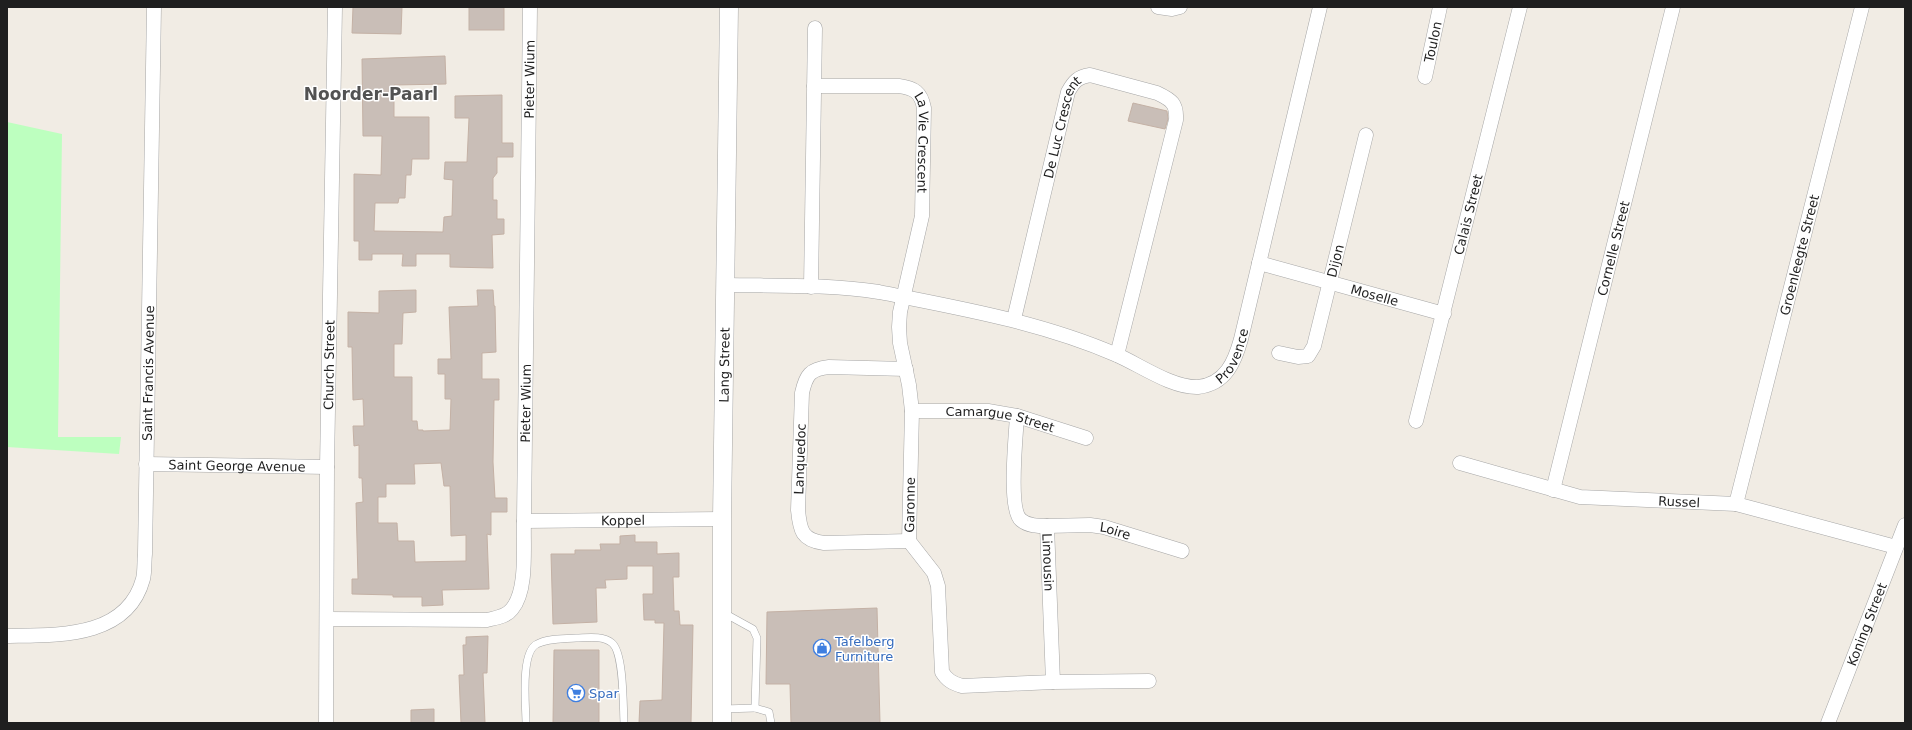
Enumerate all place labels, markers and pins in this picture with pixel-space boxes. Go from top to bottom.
place label: Tafelberg Furniture [834,634,895,664]
shop icon: Tafelberg Furniture [812,638,832,658]
supermarket icon: Spar [566,683,586,703]
place label: Spar [589,686,619,701]

